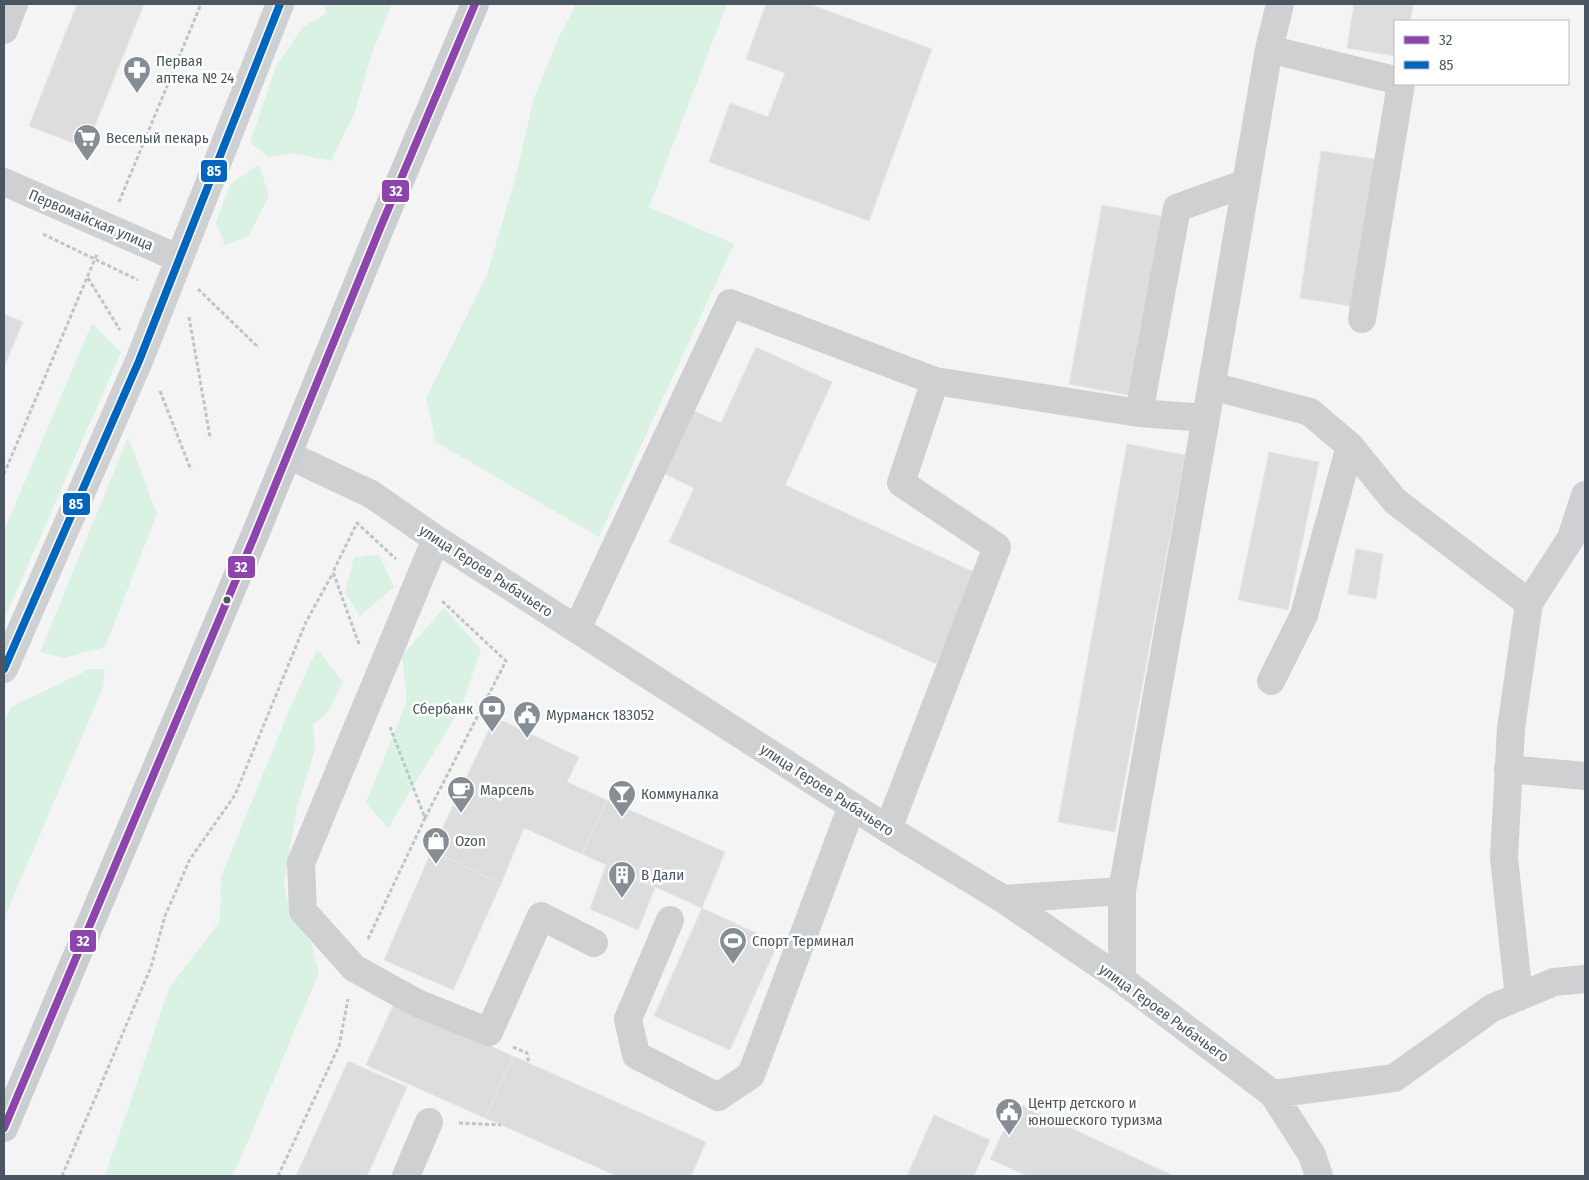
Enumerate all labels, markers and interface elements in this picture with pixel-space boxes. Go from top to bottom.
legend [1394,20,1569,85]
text: 32 [1439,31,1453,49]
place label: Первая аптека № 24 [156,52,234,87]
pharmacy icon: Первая аптека № 24 [122,55,152,94]
text: 85 [1439,56,1454,74]
supermarket icon: Веселый пекарь [72,123,102,162]
place label: Веселый пекарь [106,129,209,147]
line badge: 85 [200,159,228,183]
text: 85 [207,163,221,180]
line badge: 32 [381,179,410,203]
text: 32 [389,183,403,200]
street label: Первомайская улица [26,186,156,254]
line badge: 85 [62,492,91,516]
text: 85 [69,496,83,513]
street label: улица Героев Рыбачьего [416,521,556,621]
line badge: 32 [227,555,256,579]
text: 32 [234,559,248,576]
unlabelled marker [222,595,232,605]
bank icon: Сбербанк [477,694,507,733]
place label: Сбербанк [412,700,473,718]
public building icon: Мурманск 183052 [512,700,542,739]
place label: Мурманск 183052 [546,706,654,724]
street label: улица Героев Рыбачьего [757,740,897,840]
cafe icon: Марсель [446,775,476,814]
bar icon: Коммуналка [607,779,637,818]
place label: Марсель [480,781,534,799]
place label: Коммуналка [641,785,719,803]
shop icon: Ozon [421,826,451,865]
place label: Ozon [455,832,486,850]
building icon: В Дали [607,860,637,899]
place label: В Дали [641,866,684,884]
sports icon: Спорт Терминал [718,926,748,965]
line badge: 32 [69,929,97,953]
place label: Спорт Терминал [752,932,854,950]
text: 32 [76,933,90,950]
street label: улица Героев Рыбачьего [1096,960,1232,1066]
place label: Центр детского и юношеского туризма [1028,1094,1163,1129]
public building icon: Центр детского и юношеского туризма [994,1097,1024,1136]

